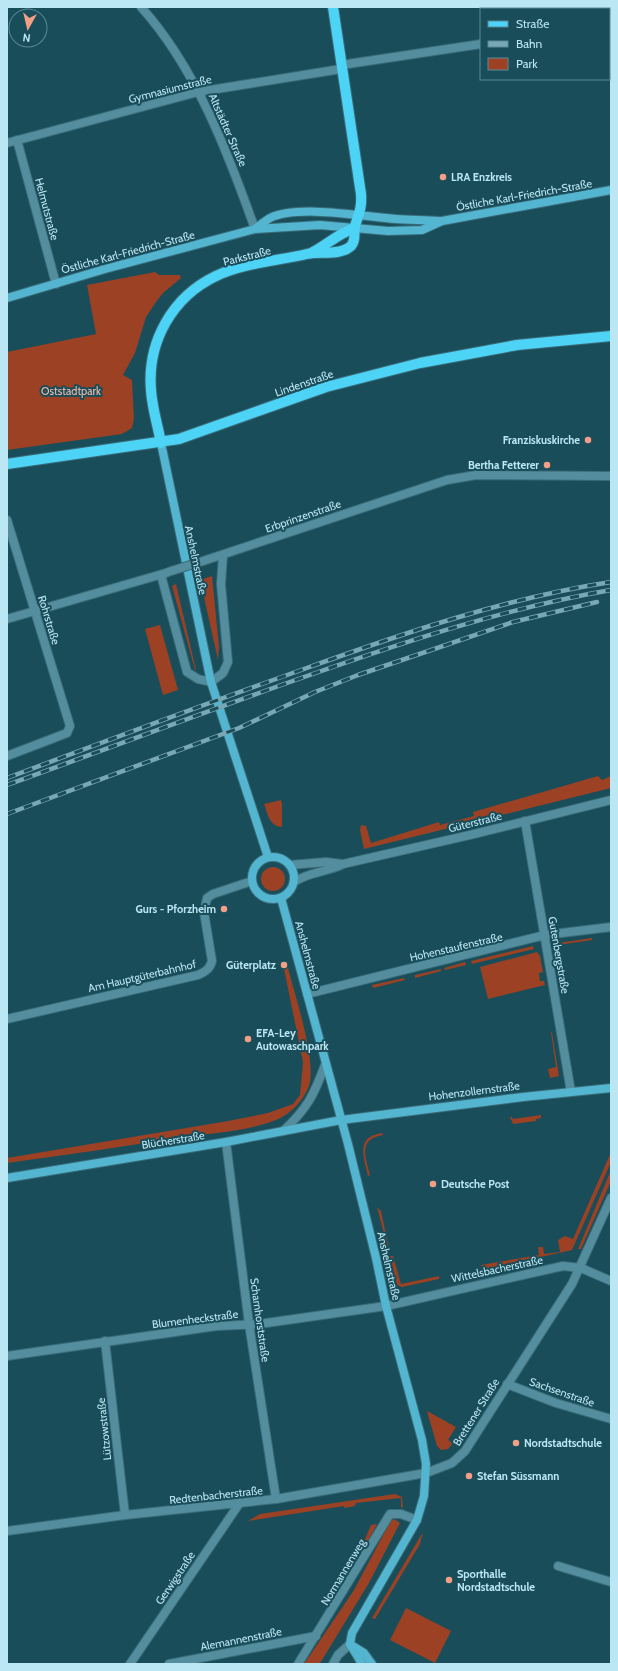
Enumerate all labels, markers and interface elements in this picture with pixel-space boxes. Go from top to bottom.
north arrow [8,8,48,48]
legend [480,8,610,80]
text: Straße [516,16,549,31]
text: N [22,30,31,45]
text: Bahn [516,36,542,51]
text: Park [516,56,538,71]
street label: Gymnasiumstraße [127,72,213,106]
street label: Altstädter Straße [206,91,250,169]
place label: LRA Enzkreis [451,170,512,184]
marker: LRA Enzkreis [438,172,448,182]
street label: Helmutstraße [32,176,62,242]
street label: Östliche Karl-Friedrich-Straße [455,176,593,214]
street label: Östliche Karl-Friedrich-Straße [60,227,197,277]
street label: Parkstraße [222,243,273,269]
street label: Lindenstraße [273,366,335,400]
park label: Oststadtpark [41,384,101,398]
place label: Franziskuskirche [503,433,580,447]
marker: Franziskuskirche [583,435,593,445]
place label: Bertha Fetterer [468,458,539,472]
marker: Bertha Fetterer [542,460,552,470]
street label: Erbprinzenstraße [263,496,343,536]
street label: Anshelmstraße [182,524,210,596]
street label: Rohrstraße [35,594,63,647]
street label: Güterstraße [447,809,504,835]
place label: Gurs - Pforzheim [136,902,216,916]
marker: Gurs - Pforzheim [219,904,229,914]
street label: Gutenbergstraße [545,915,573,995]
street label: Anshelmstraße [292,919,324,991]
street label: Hohenstaufenstraße [408,929,504,964]
street label: Am Hauptgüterbahnhof [87,957,198,995]
place label: Güterplatz [226,958,277,972]
marker: Güterplatz [279,960,289,970]
place label: EFA-Ley Autowaschpark [256,1026,329,1053]
marker: EFA-Ley Autowaschpark [243,1034,253,1044]
street label: Hohenzollernstraße [428,1078,521,1104]
street label: Blücherstraße [140,1128,206,1152]
place label: Deutsche Post [441,1177,510,1191]
marker: Deutsche Post [428,1179,438,1189]
street label: Anshelmstraße [374,1230,404,1302]
street label: Wittelsbacherstraße [450,1252,544,1286]
street label: Scharnhorststraße [247,1277,273,1363]
street label: Blumenheckstraße [151,1307,239,1331]
street label: Sachsenstraße [528,1374,597,1410]
street label: Brettener Straße [450,1375,502,1448]
street label: Lützowstraße [94,1397,114,1461]
place label: Nordstadtschule [524,1436,602,1450]
marker: Nordstadtschule [511,1438,521,1448]
place label: Stefan Süssmann [477,1469,559,1483]
marker: Stefan Süssmann [464,1471,474,1481]
street label: Redtenbacherstraße [169,1483,264,1507]
street label: Normannenweg [318,1536,369,1608]
street label: Gerwigstraße [152,1548,198,1607]
place label: Sporthalle Nordstadtschule [457,1567,535,1594]
marker: Sporthalle Nordstadtschule [444,1575,454,1585]
street label: Alemannenstraße [199,1624,283,1654]

